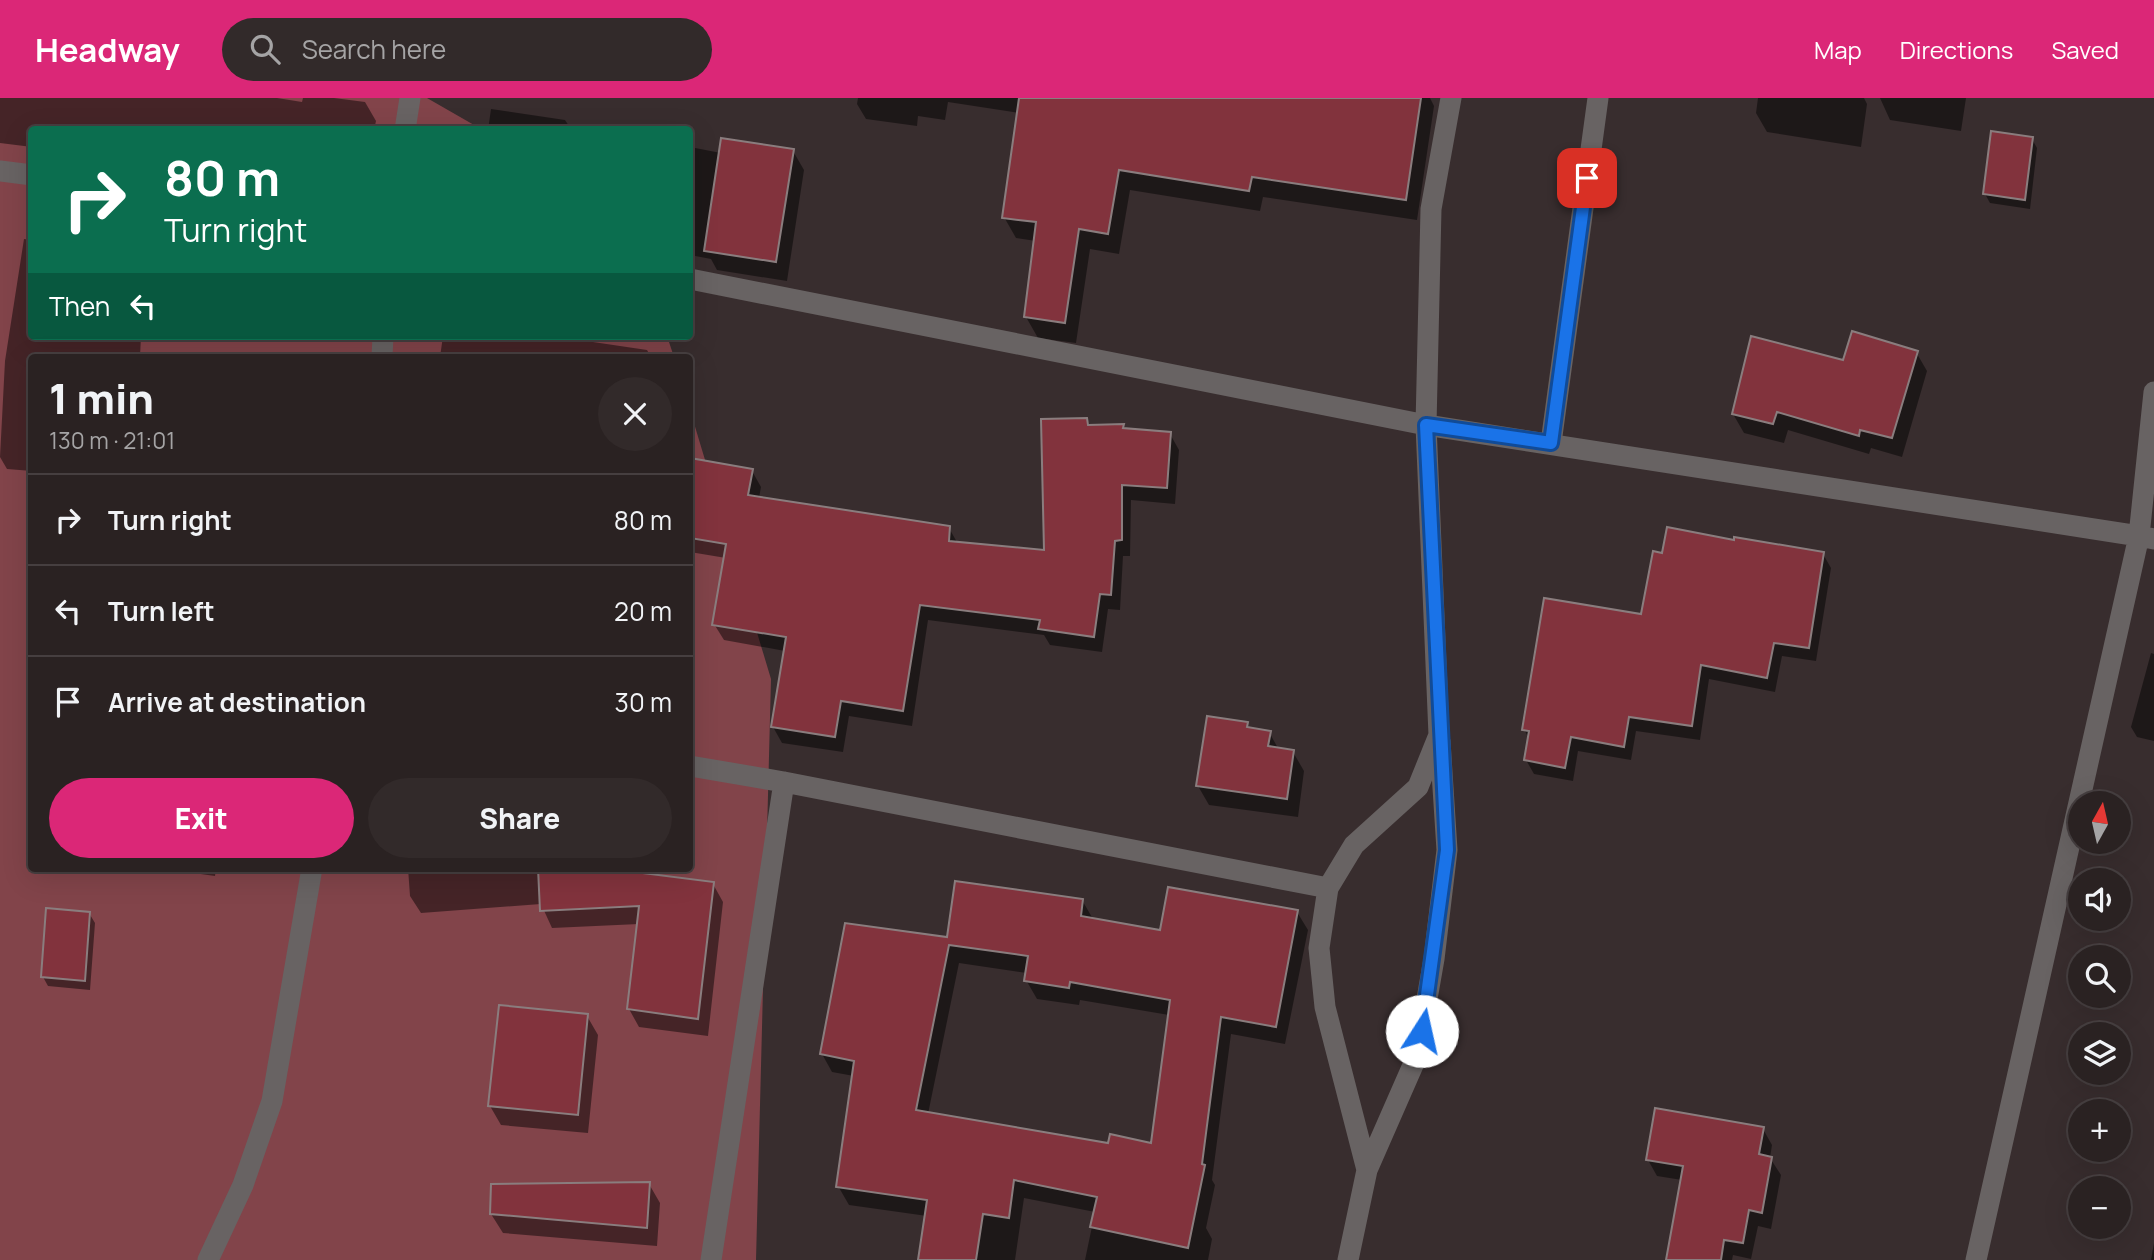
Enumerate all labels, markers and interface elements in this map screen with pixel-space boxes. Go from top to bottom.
search box [222,18,712,81]
text: Headway [35,27,180,72]
icon: search [246,30,284,68]
text: Search here [302,31,446,67]
text: Map [1814,33,1862,66]
text: Directions [1900,33,2013,66]
text: Saved [2051,33,2119,66]
text: 80 m [164,144,280,211]
pin [1557,148,1617,208]
icon: right [49,154,140,245]
icon: arrive [1568,159,1606,197]
text: Turn right [164,208,307,252]
icon: left [124,287,162,325]
text: Then [49,288,110,324]
text: 1 min [49,369,154,427]
button: close [598,377,672,451]
text: 130 m · 21:01 [49,424,175,456]
icon: right [49,501,87,539]
text: Turn right [108,502,232,538]
text: 80 m [614,502,672,538]
icon: left [49,592,87,630]
text: Turn left [108,593,215,629]
text: 20 m [614,593,672,629]
icon: arrive [49,683,87,721]
text: Arrive at destination [108,684,366,720]
text: 30 m [615,684,672,720]
button: Exit [49,778,354,858]
button: Share [368,778,672,858]
north arrow [2068,791,2132,854]
map controls [2068,791,2131,1239]
button: sound [2068,868,2131,931]
button: search [2068,945,2131,1008]
position arrow [1385,994,1459,1068]
button: layers [2068,1022,2131,1085]
button: + [2068,1099,2131,1162]
button: − [2068,1176,2131,1239]

